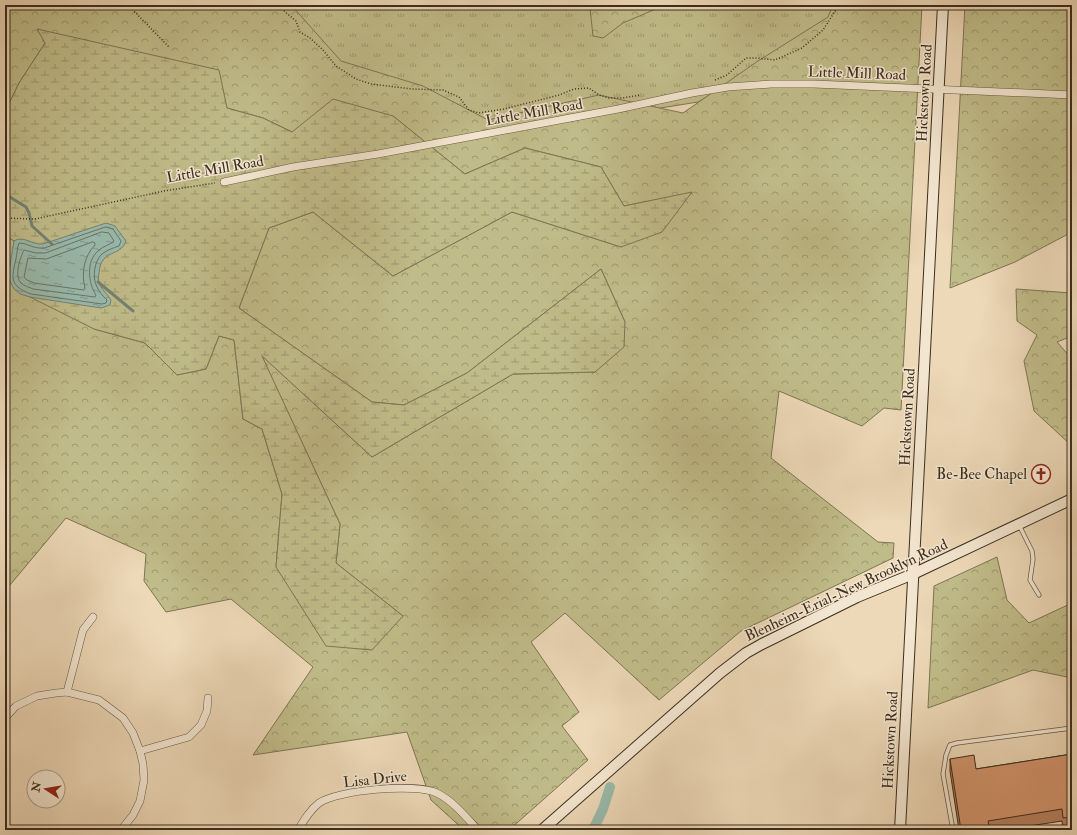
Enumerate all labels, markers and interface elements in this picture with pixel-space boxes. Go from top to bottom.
street label: Hickstown Road [912,43,937,142]
street label: Little Mill Road [807,62,907,85]
street label: Little Mill Road [484,94,585,130]
street label: Little Mill Road [165,151,266,187]
street label: Hickstown Road [895,367,920,466]
church icon: Be-Bee Chapel [1030,463,1052,485]
place label: Be-Bee Chapel [936,465,1027,485]
street label: Blenheim-Erial-New Brooklyn Road [742,535,951,646]
street label: Hickstown Road [878,690,903,789]
street label: Lisa Drive [342,767,408,792]
north arrow [26,769,66,809]
text: N [29,780,44,794]

